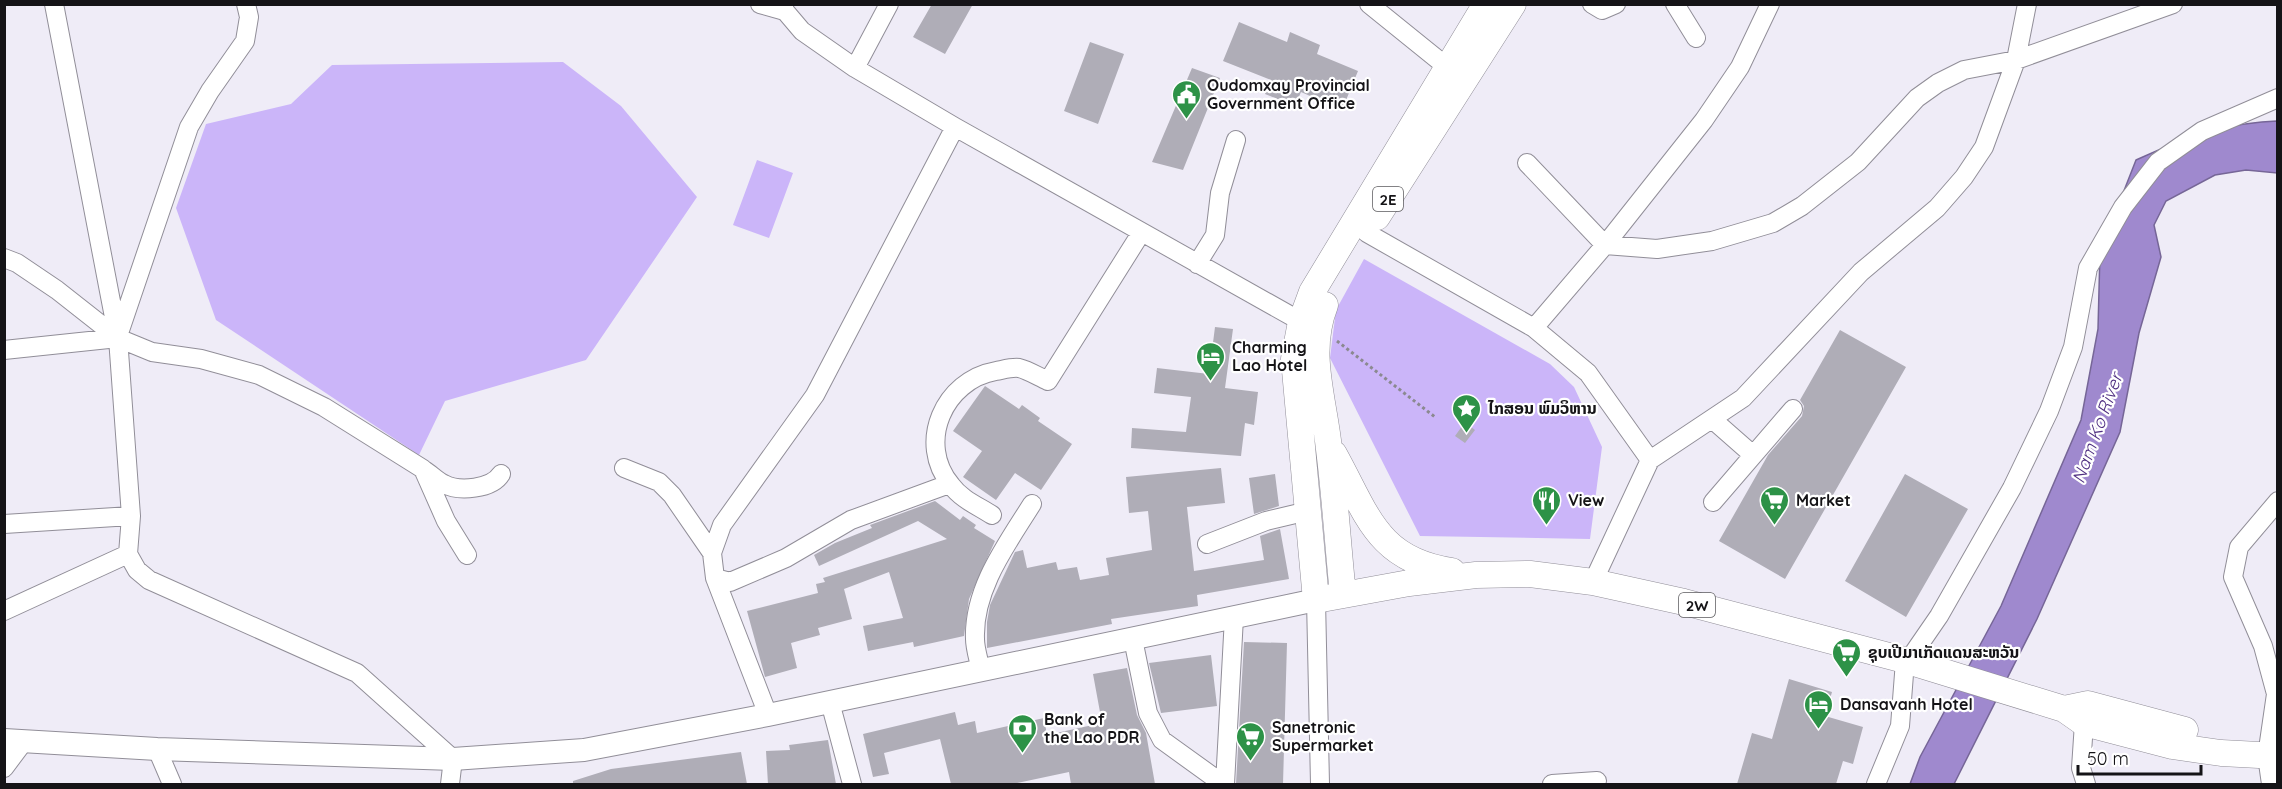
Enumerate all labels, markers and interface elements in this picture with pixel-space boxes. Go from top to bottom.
place label: Oudomxay Provincial Government Office [1207,75,1370,113]
public building icon: Oudomxay Provincial Government Office [1170,78,1202,120]
road number: 2E [1373,187,1403,211]
place label: Charming Lao Hotel [1232,337,1307,375]
hotel icon: Charming Lao Hotel [1195,340,1227,382]
water label: Nam Ko River [2066,368,2128,486]
place icon: ໄກສອນ ພົມວິຫານ [1451,392,1483,434]
place label: ໄກສອນ ພົມວິຫານ [1487,398,1597,418]
restaurant icon: View [1531,484,1563,526]
supermarket icon: Market [1759,484,1791,526]
place label: View [1568,490,1604,510]
place label: Market [1796,490,1851,510]
road number: 2W [1679,593,1715,617]
supermarket icon: ຊຸບເປີມາເກັດແດນສະຫວັນ [1831,636,1863,678]
place label: ຊຸບເປີມາເກັດແດນສະຫວັນ [1868,642,2019,663]
hotel icon: Dansavanh Hotel [1803,688,1835,730]
place label: Dansavanh Hotel [1840,694,1973,714]
place label: Bank of the Lao PDR [1044,709,1139,747]
bank icon: Bank of the Lao PDR [1007,712,1039,754]
place label: Sanetronic Supermarket [1272,717,1374,755]
supermarket icon: Sanetronic Supermarket [1235,720,1267,762]
scale bar [2078,738,2201,776]
text: 50 m [2087,747,2129,770]

